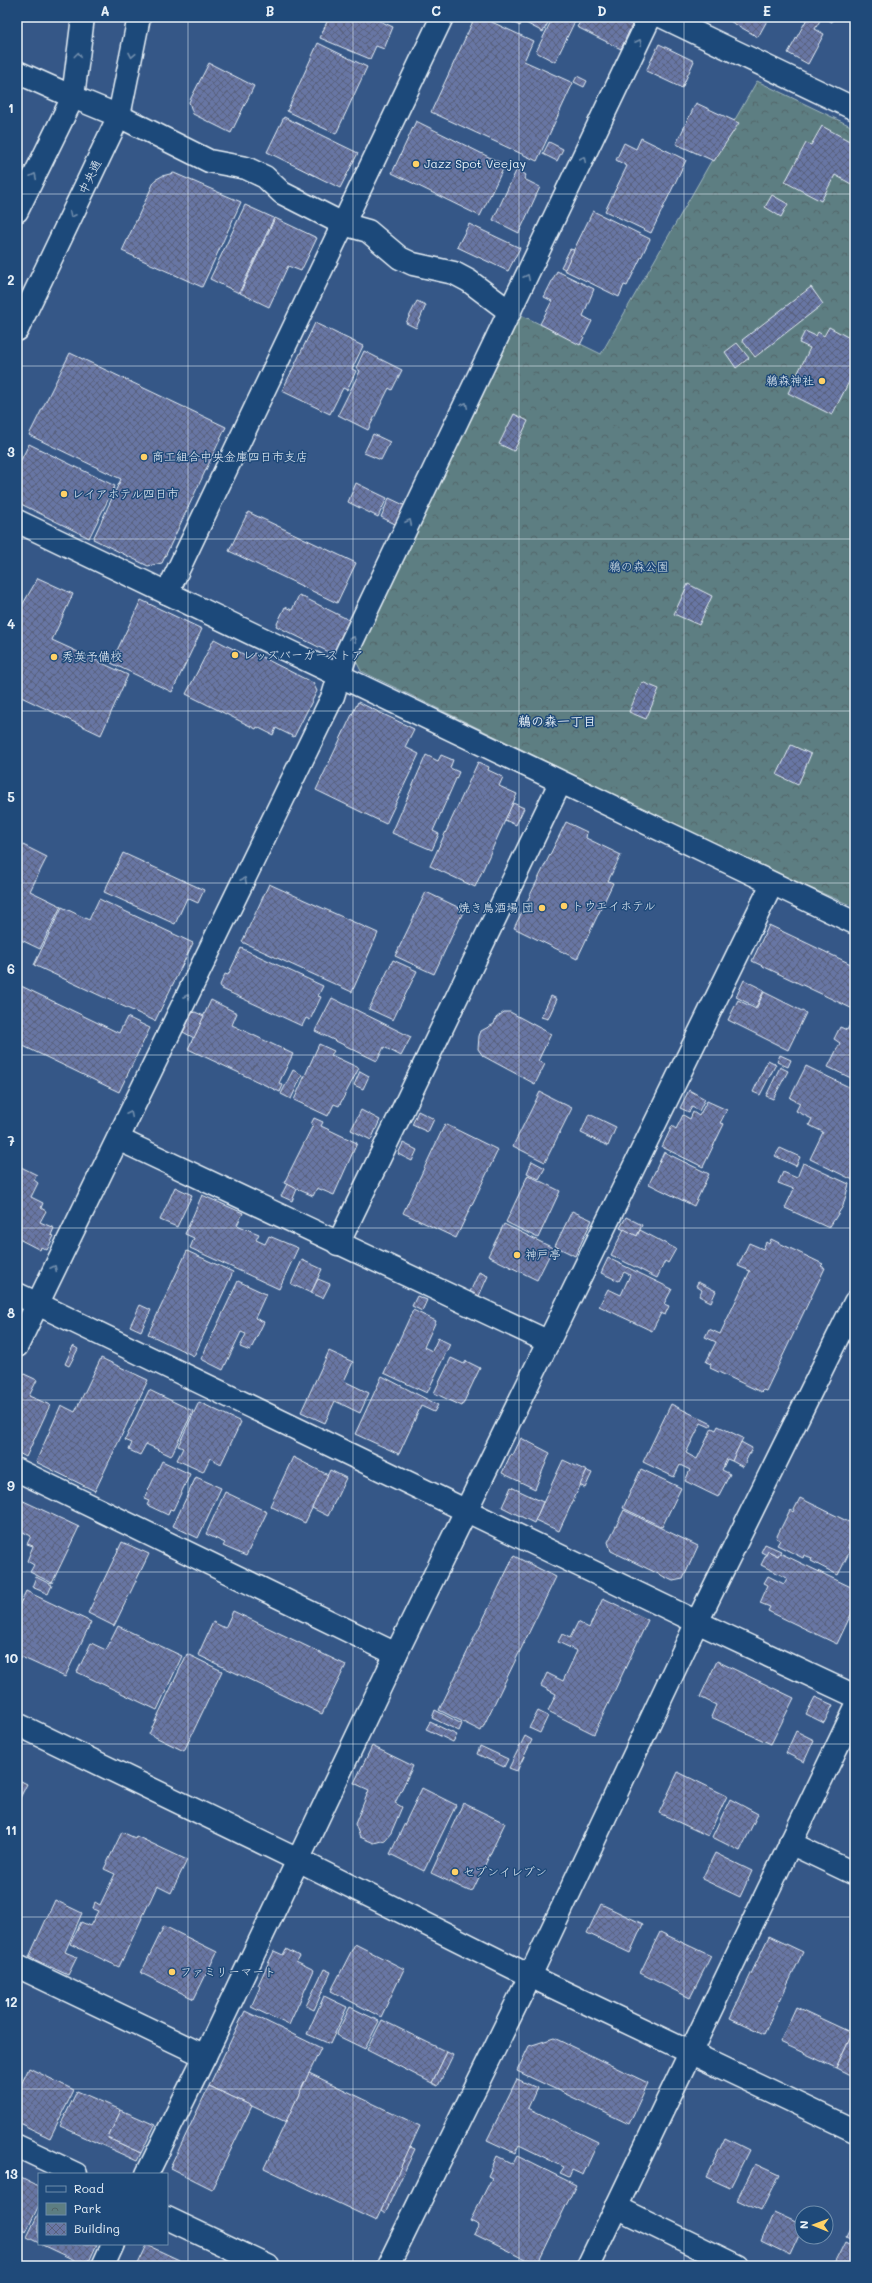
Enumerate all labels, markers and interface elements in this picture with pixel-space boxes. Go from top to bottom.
text: A [100,2,110,19]
text: B [266,2,275,19]
text: C [431,2,441,19]
text: D [597,2,607,19]
text: E [763,2,771,19]
one-way arrow [634,39,642,46]
one-way arrow [73,52,82,58]
one-way arrow [128,52,136,58]
text: 1 [8,99,14,116]
place label: Jazz Spot Veejay [424,155,526,171]
one-way arrow [578,156,586,164]
street label: 中央通 [74,157,104,196]
marker: Jazz Spot Veejay [411,159,421,169]
one-way arrow [29,173,37,180]
one-way arrow [69,211,77,219]
text: 2 [7,271,15,288]
one-way arrow [522,273,530,281]
place label: 鵜森神社 [766,372,814,388]
marker: 鵜森神社 [817,376,827,386]
one-way arrow [460,401,468,409]
text: 3 [7,443,15,460]
place label: 商工組合中央金庫四日市支店 [152,448,308,464]
marker: 商工組合中央金庫四日市支店 [139,452,149,462]
place label: レイアホテル四日市 [72,485,179,501]
marker: レイアホテル四日市 [59,489,69,499]
one-way arrow [404,519,412,526]
park label: 鵜の森公園 [609,558,669,574]
text: 4 [7,615,15,632]
one-way arrow [348,636,356,644]
place label: レッズバーガーストア [243,646,363,662]
place label: 秀英予備校 [62,648,122,664]
marker: レッズバーガーストア [230,650,240,660]
marker: 秀英予備校 [49,652,59,662]
district label: 鵜の森一丁目 [518,712,596,729]
text: 5 [7,788,15,805]
one-way arrow [239,877,246,885]
place label: トウエイホテル [572,897,656,913]
place label: 焼き鳥酒場 団 [458,899,534,915]
marker: トウエイホテル [559,901,569,911]
marker: 焼き鳥酒場 団 [537,903,547,913]
text: 6 [7,960,15,977]
one-way arrow [182,994,190,1002]
one-way arrow [125,1111,133,1119]
text: 7 [7,1132,15,1149]
place label: 神戸亭 [525,1246,561,1262]
marker: 神戸亭 [512,1250,522,1260]
one-way arrow [49,1265,57,1273]
text: 8 [7,1304,15,1321]
text: 9 [7,1477,15,1494]
text: 10 [4,1649,18,1666]
text: 11 [5,1821,17,1838]
place label: セブンイレブン [463,1863,547,1879]
marker: セブンイレブン [450,1867,460,1877]
place label: ファミリーマート [180,1963,276,1979]
marker: ファミリーマート [167,1967,177,1977]
text: 12 [4,1993,18,2010]
text: 13 [4,2165,18,2182]
legend [38,2173,168,2245]
text: Road [74,2180,104,2196]
text: Park [74,2200,101,2216]
north arrow [794,2205,834,2245]
text: Building [74,2220,120,2236]
text: N [796,2221,811,2229]

